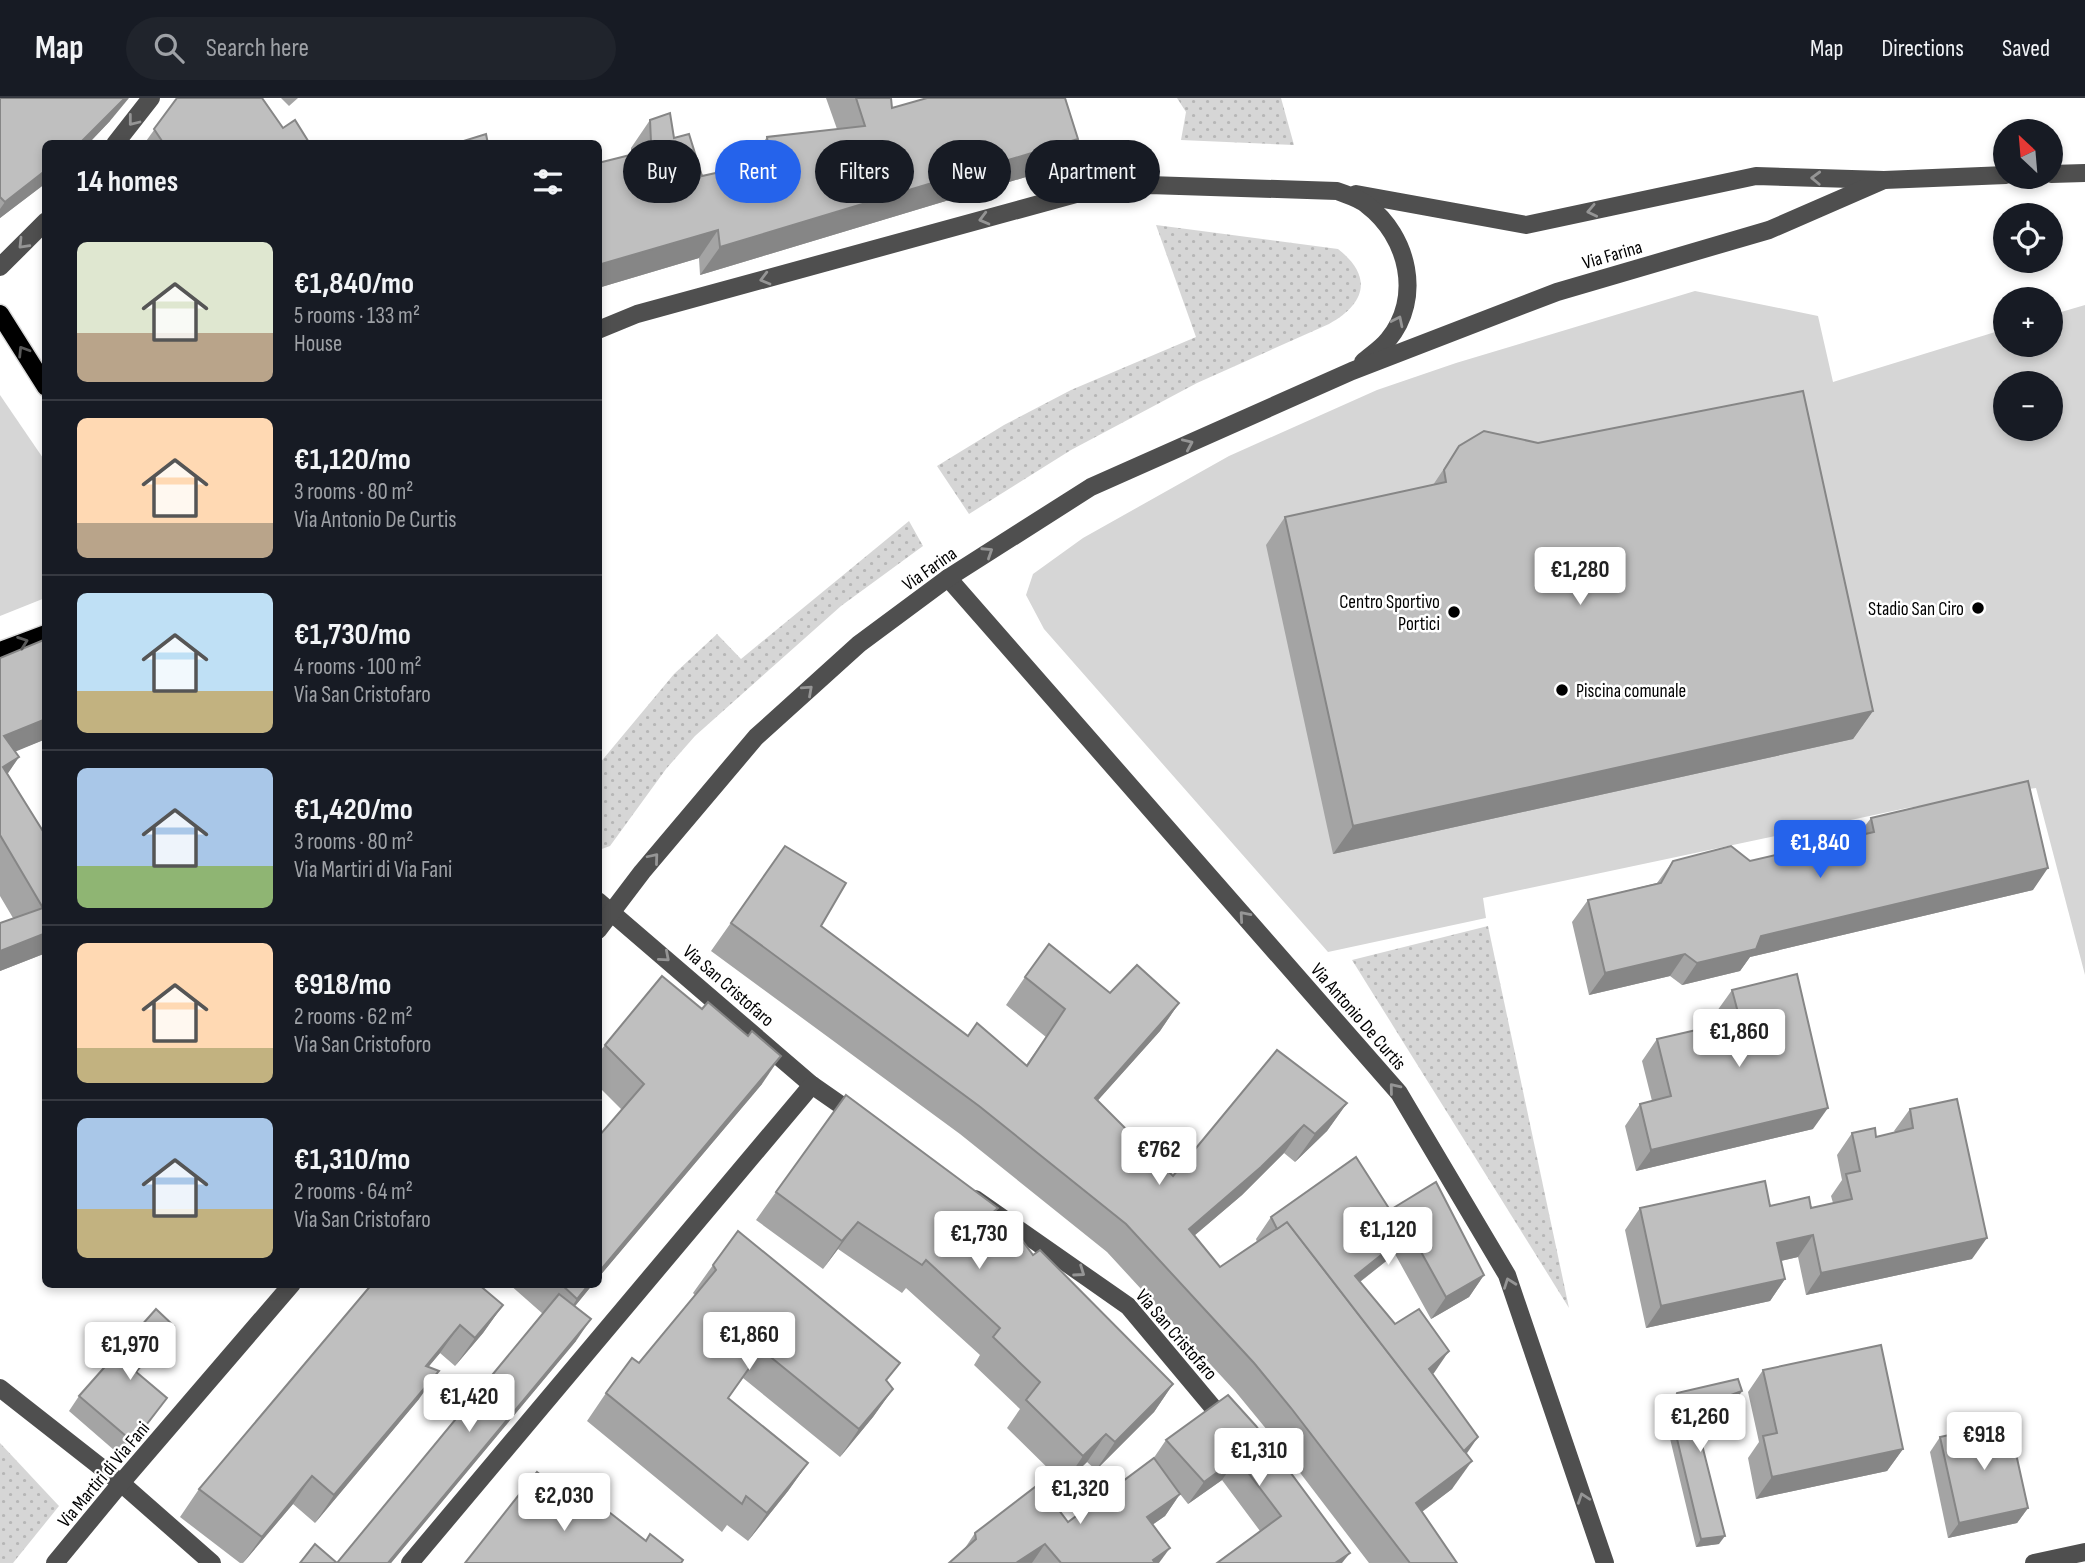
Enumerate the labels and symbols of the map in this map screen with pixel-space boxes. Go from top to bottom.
one-way arrow [129,112,141,125]
north arrow [1993,119,2063,189]
one-way arrow [1810,170,1821,186]
one-way arrow [1586,203,1598,218]
one-way arrow [979,211,991,226]
one-way arrow [18,236,31,249]
street label: Via Farina [1580,236,1645,275]
one-way arrow [759,271,771,286]
one-way arrow [1390,316,1404,328]
one-way arrow [18,345,31,358]
one-way arrow [1180,438,1193,452]
street label: Via Farina [898,542,961,596]
pin: €1,280 [1523,547,1637,607]
one-way arrow [981,548,994,561]
place label: Centro Sportivo Portici [1339,591,1440,636]
place label: Stadio San Ciro [1868,598,1964,621]
marker: Stadio San Ciro [1970,600,1986,616]
marker: Centro Sportivo Portici [1446,604,1462,620]
one-way arrow [16,637,28,651]
place label: Piscina comunale [1576,680,1686,703]
marker: Piscina comunale [1554,682,1570,698]
one-way arrow [800,686,813,699]
pin: €1,840 [1763,820,1877,880]
one-way arrow [646,853,658,866]
one-way arrow [1240,911,1252,924]
street label: Via San Cristofaro [678,940,778,1032]
one-way arrow [657,949,670,961]
street label: Via Antonio De Curtis [1305,959,1411,1075]
pin: €1,860 [1682,1010,1796,1069]
one-way arrow [1389,1083,1402,1095]
pin: €762 [1118,1128,1200,1187]
pin: €1,120 [1331,1208,1445,1267]
pin: €1,730 [922,1212,1036,1271]
one-way arrow [1072,1264,1085,1276]
one-way arrow [1504,1278,1518,1290]
street label: Via San Cristofaro [1130,1285,1222,1385]
pin: €1,860 [692,1312,806,1372]
pin: €1,970 [73,1322,187,1382]
pin: €1,420 [412,1374,526,1434]
pin: €1,260 [1643,1394,1757,1454]
pin: €918 [1943,1412,2025,1472]
street label: Via Martiri di Via Fani [53,1417,155,1532]
pin: €1,310 [1202,1428,1316,1488]
pin: €1,320 [1023,1466,1137,1526]
pin: €2,030 [507,1474,621,1533]
one-way arrow [1577,1493,1591,1505]

